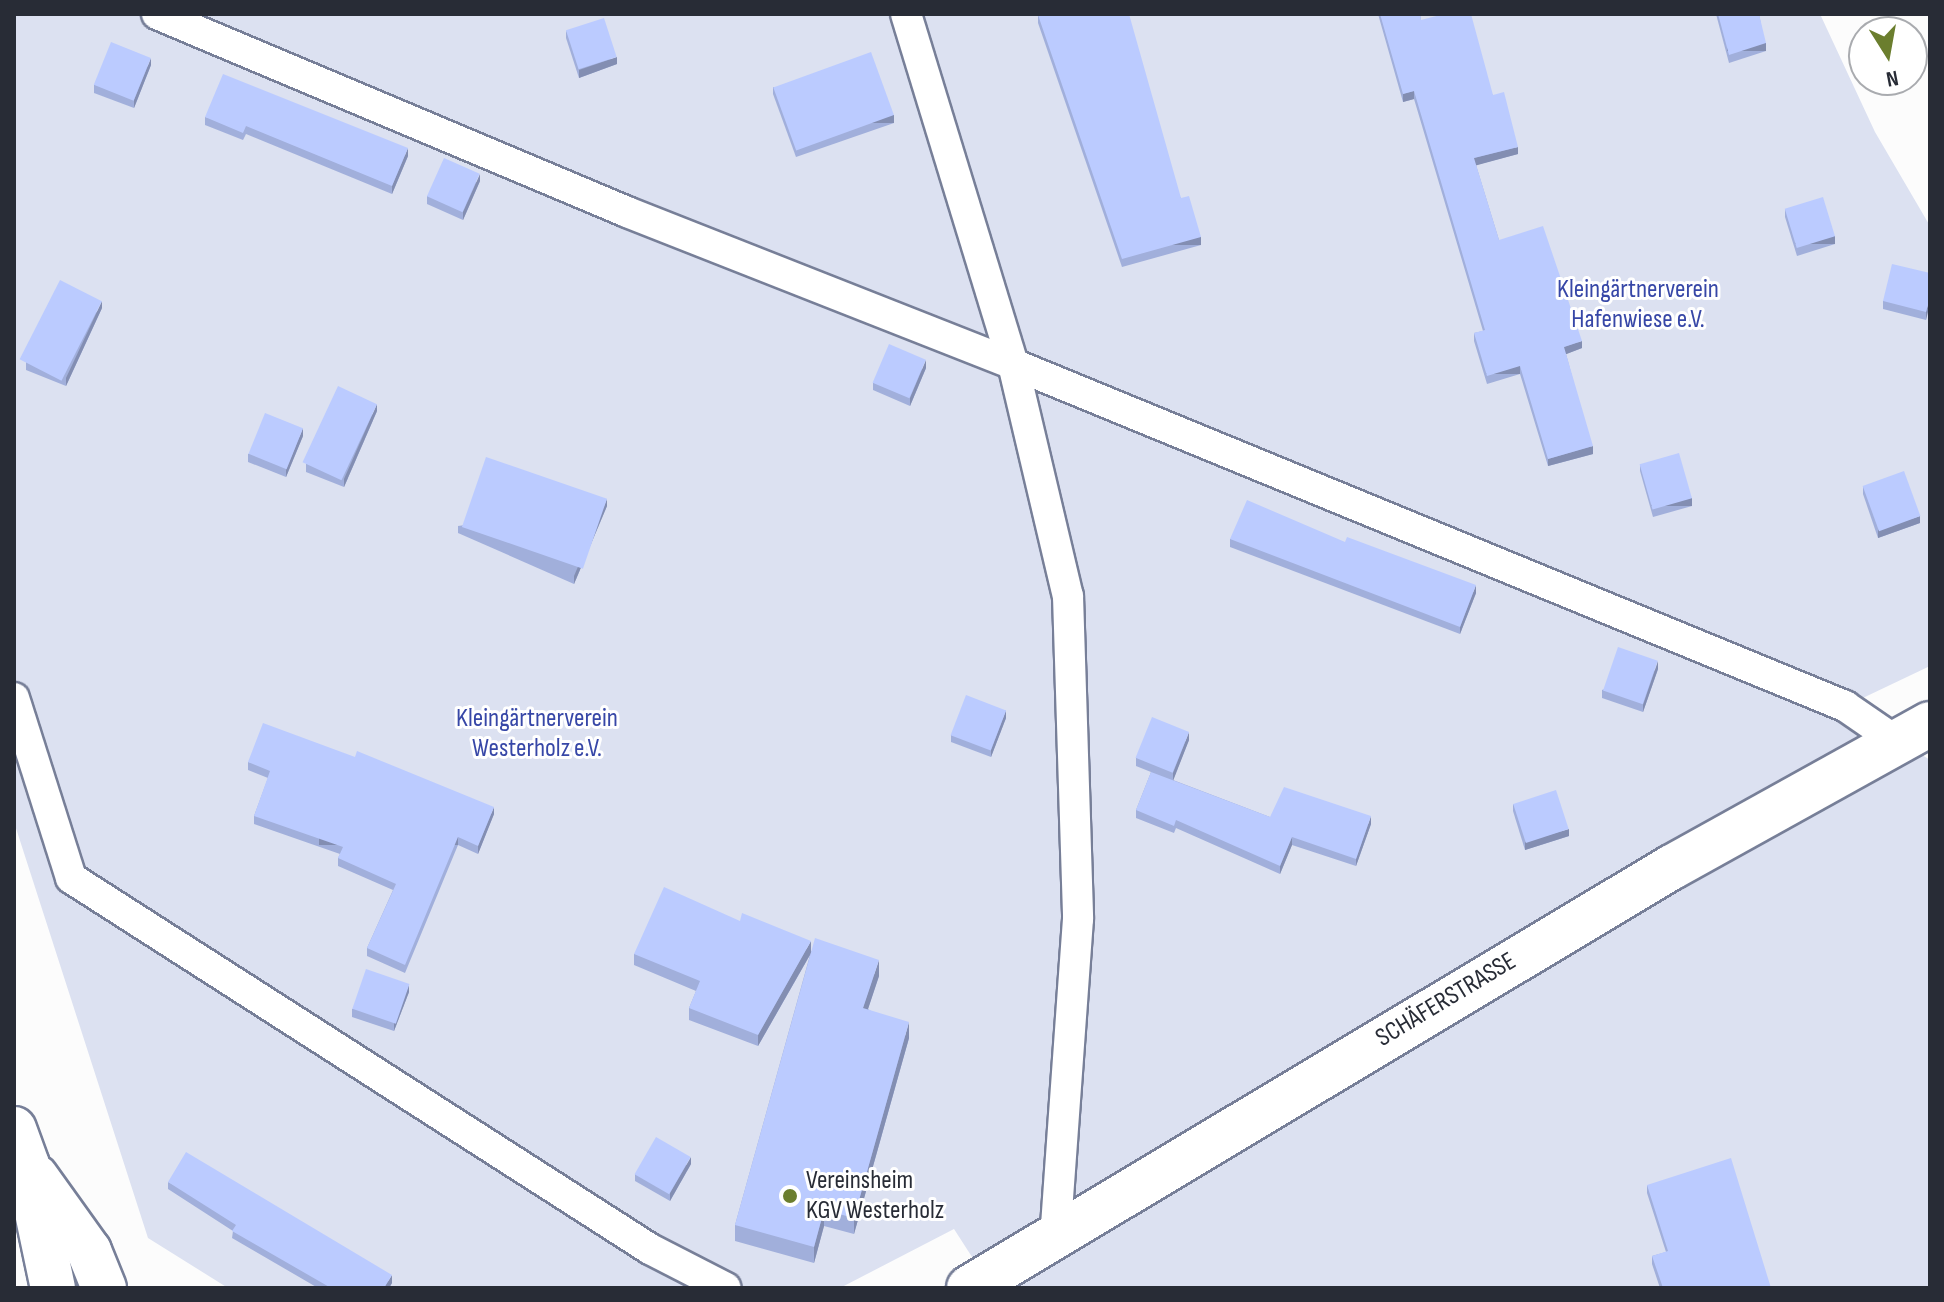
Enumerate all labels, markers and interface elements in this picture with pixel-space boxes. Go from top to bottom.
north arrow [1848,16,1928,96]
text: N [1884,64,1901,92]
park label: Kleingärtnerverein Hafenwiese e.V. [1557,274,1719,336]
park label: Kleingärtnerverein Westerholz e.V. [456,703,618,764]
street label: SCHÄFERSTRASSE [1370,946,1522,1054]
place label: Vereinsheim KGV Westerholz [806,1165,944,1226]
marker: Vereinsheim KGV Westerholz [781,1187,799,1205]

